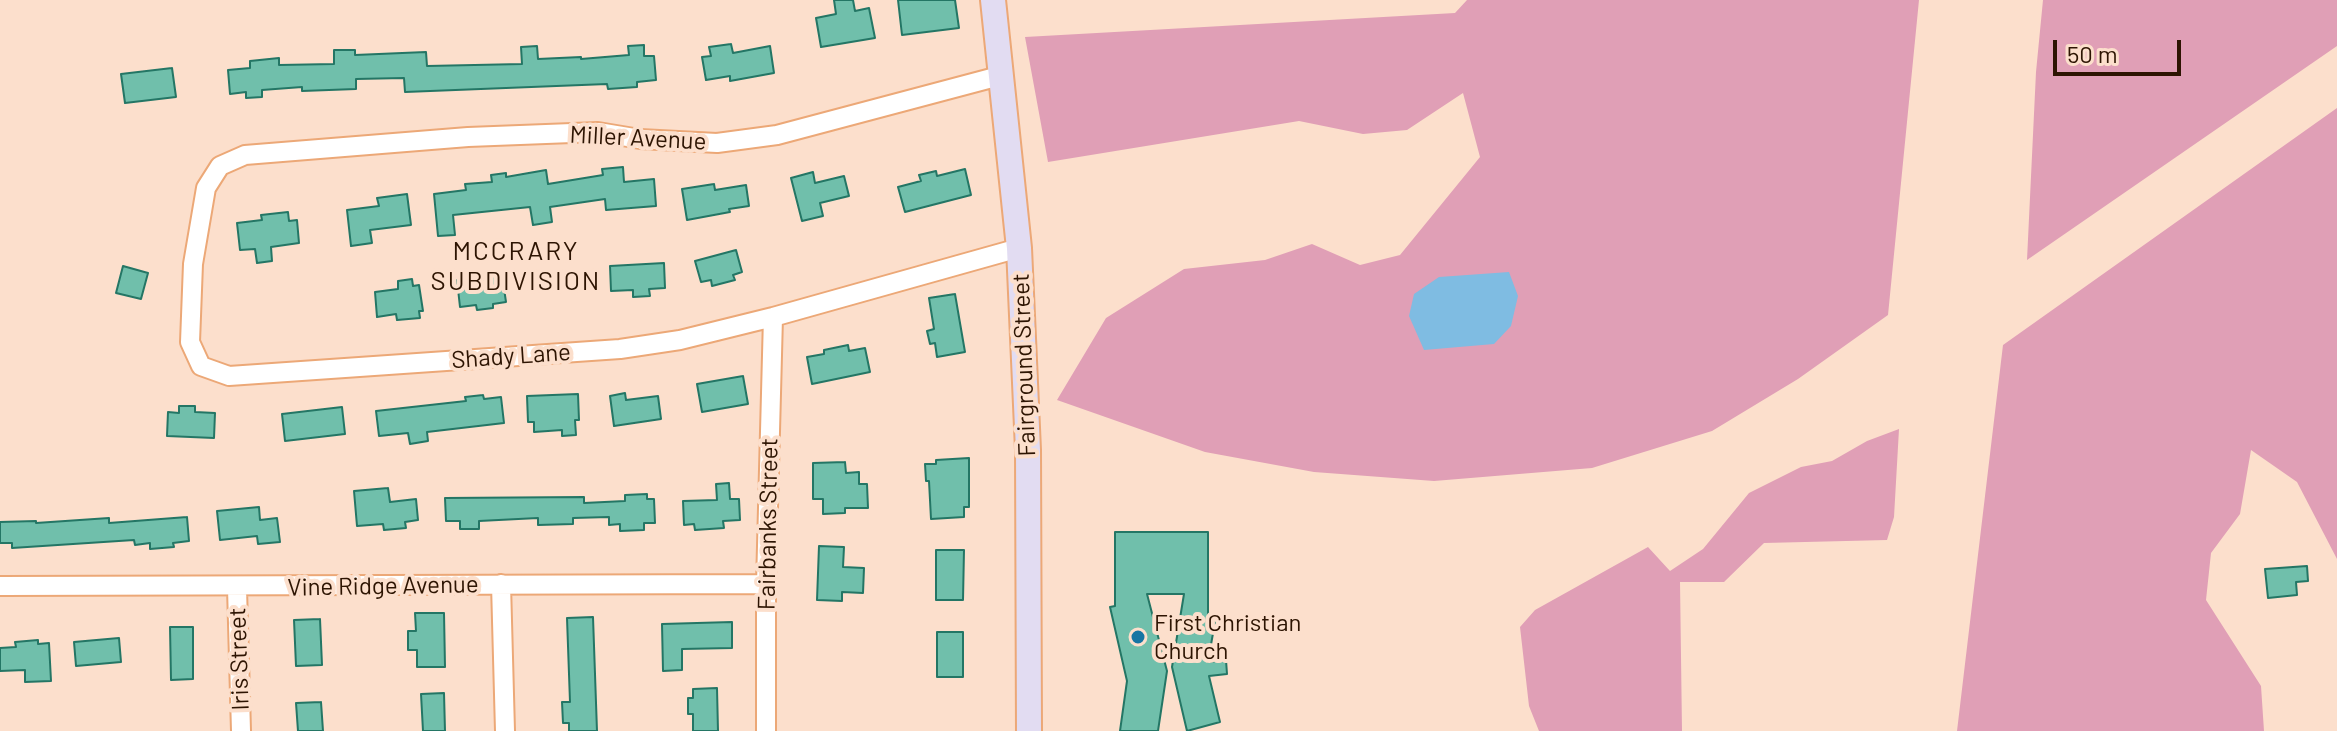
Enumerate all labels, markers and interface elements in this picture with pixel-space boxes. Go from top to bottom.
scale bar [2057,24,2185,74]
text: 50 m [2067,39,2118,68]
street label: Miller Avenue [569,120,707,156]
district label: MCCRARY SUBDIVISION [431,235,601,296]
street label: Fairground Street [1006,273,1042,457]
street label: Shady Lane [450,337,572,375]
street label: Fairbanks Street [752,438,784,610]
street label: Vine Ridge Avenue [287,570,479,602]
street label: Iris Street [223,607,255,711]
place label: First Christian Church [1154,609,1301,665]
marker: First Christian Church [1129,628,1147,646]

